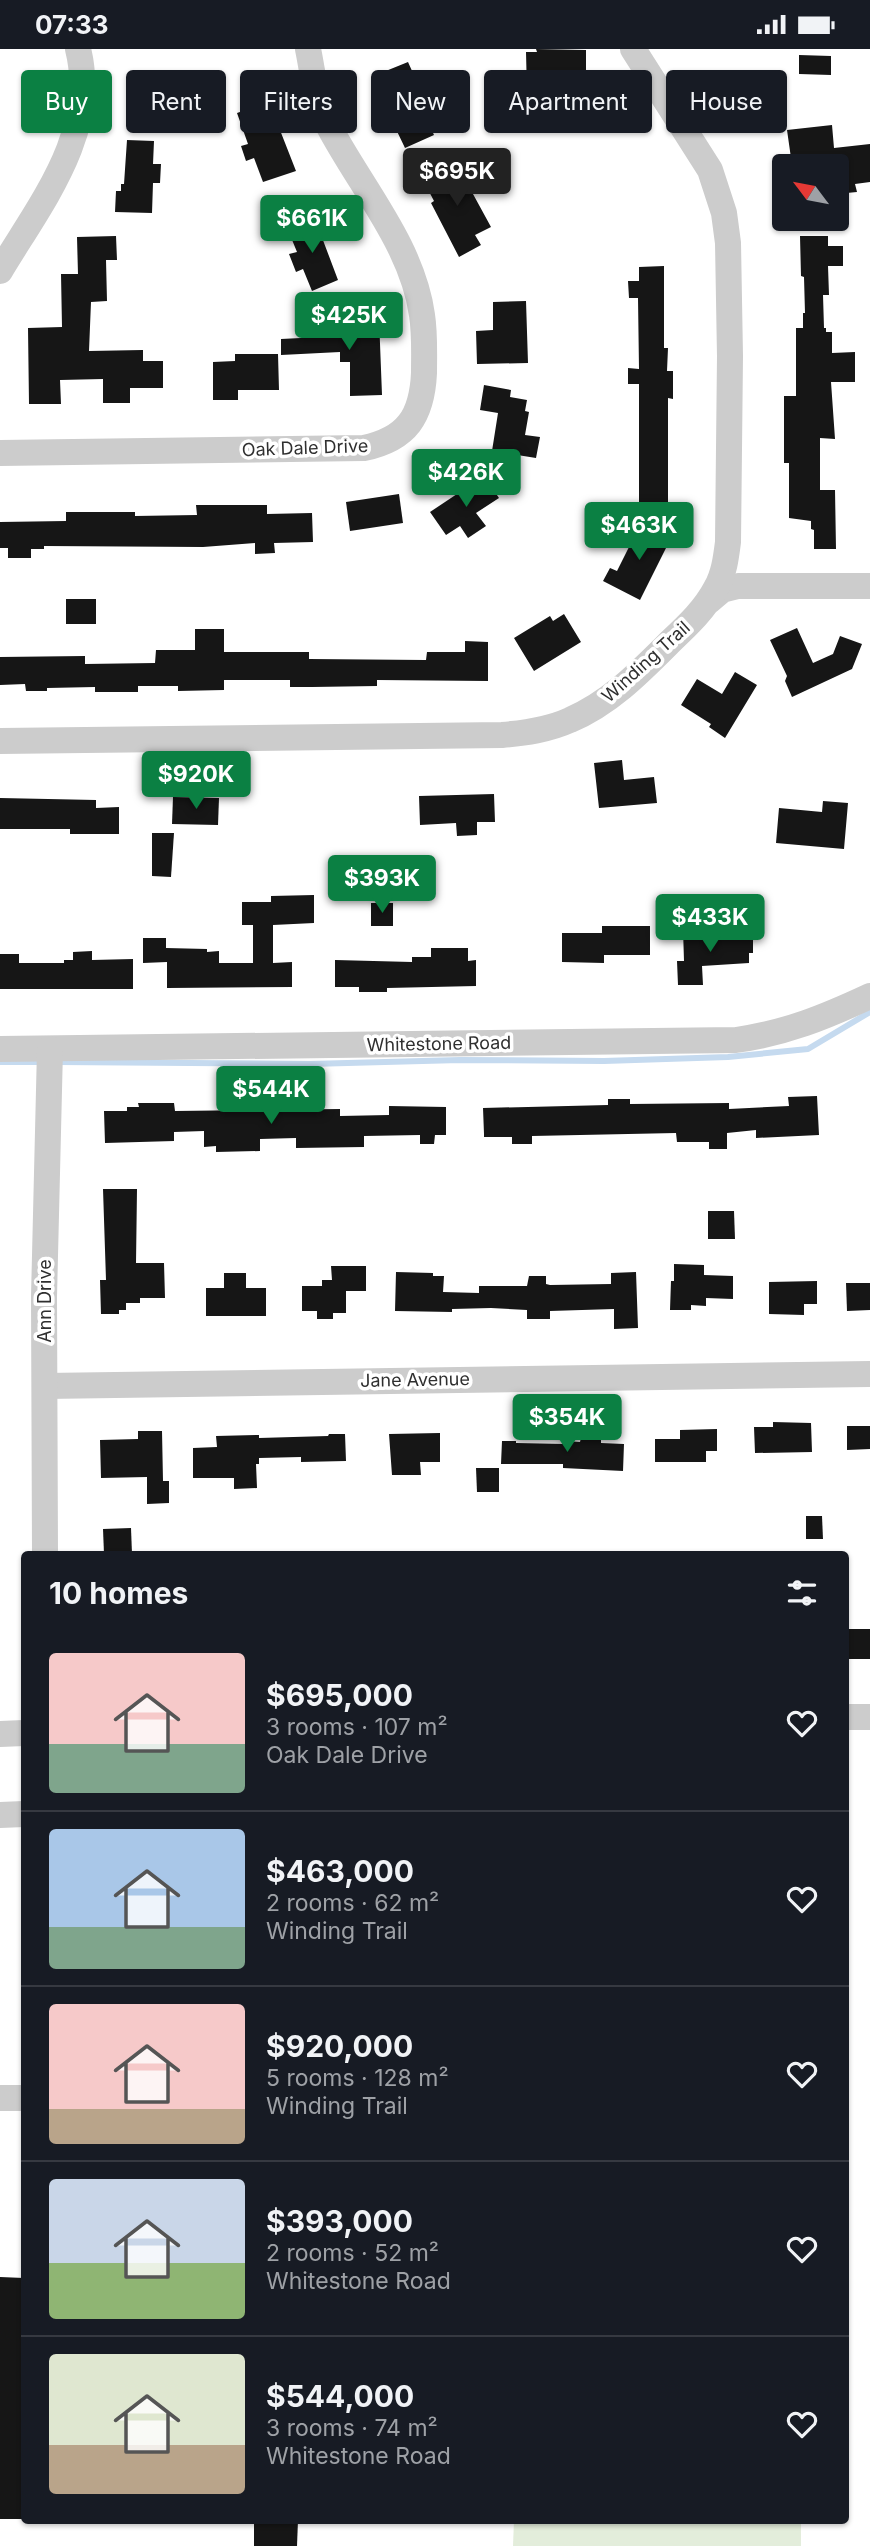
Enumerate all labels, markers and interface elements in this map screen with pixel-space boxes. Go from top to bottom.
text: 07:33 [35,9,109,40]
chip: Buy [21,70,112,133]
chip: Rent [126,70,226,133]
chip: Filters [240,70,357,133]
chip: New [371,70,470,133]
chip: Apartment [484,70,652,133]
chip: House [666,70,787,133]
pin: $695K [408,149,506,208]
north arrow [772,154,849,231]
map controls [772,154,849,231]
text: $695K [419,157,495,185]
pin: $661K [263,195,361,255]
text: $661K [276,204,348,232]
pin: $425K [300,293,398,352]
text: $425K [311,301,387,329]
street label: Oak Dale Drive [241,435,369,460]
pin: $426K [417,449,515,509]
text: $426K [428,458,504,486]
pin: $463K [590,503,688,562]
text: $463K [601,511,677,539]
street label: Winding Trail [597,617,694,707]
pin: $920K [147,751,245,811]
text: $920K [158,760,234,788]
pin: $393K [333,855,431,915]
text: $393K [344,864,420,892]
pin: $433K [661,895,759,954]
text: $433K [672,903,748,931]
street label: Whitestone Road [367,1032,511,1055]
pin: $544K [222,1067,320,1126]
text: $544K [232,1075,310,1103]
street label: Ann Drive [34,1259,55,1343]
street label: Jane Avenue [360,1368,470,1391]
pin: $354K [518,1395,616,1454]
text: $354K [529,1403,605,1431]
icon: filters [783,1574,821,1612]
text: 10 homes [49,1575,188,1611]
text: $695,000 [266,1677,413,1713]
icon: home [105,1681,189,1765]
icon: heart [783,1704,821,1742]
text: 3 rooms · 107 m² [266,1713,448,1741]
text: Oak Dale Drive [266,1741,428,1769]
text: $463,000 [266,1853,414,1889]
icon: home [105,1857,189,1941]
icon: heart [783,1880,821,1918]
text: 2 rooms · 62 m² [266,1889,439,1917]
text: Winding Trail [266,1917,408,1945]
text: $920,000 [266,2028,413,2064]
icon: home [105,2032,189,2116]
icon: heart [783,2055,821,2093]
text: 5 rooms · 128 m² [266,2064,449,2092]
text: Winding Trail [266,2092,408,2120]
text: $393,000 [266,2203,413,2239]
icon: home [105,2207,189,2291]
icon: heart [783,2230,821,2268]
text: 2 rooms · 52 m² [266,2239,439,2267]
text: Whitestone Road [266,2267,451,2295]
text: $544,000 [266,2378,414,2414]
icon: home [105,2382,189,2466]
icon: heart [783,2405,821,2443]
text: 3 rooms · 74 m² [266,2414,438,2442]
text: Whitestone Road [266,2442,451,2470]

